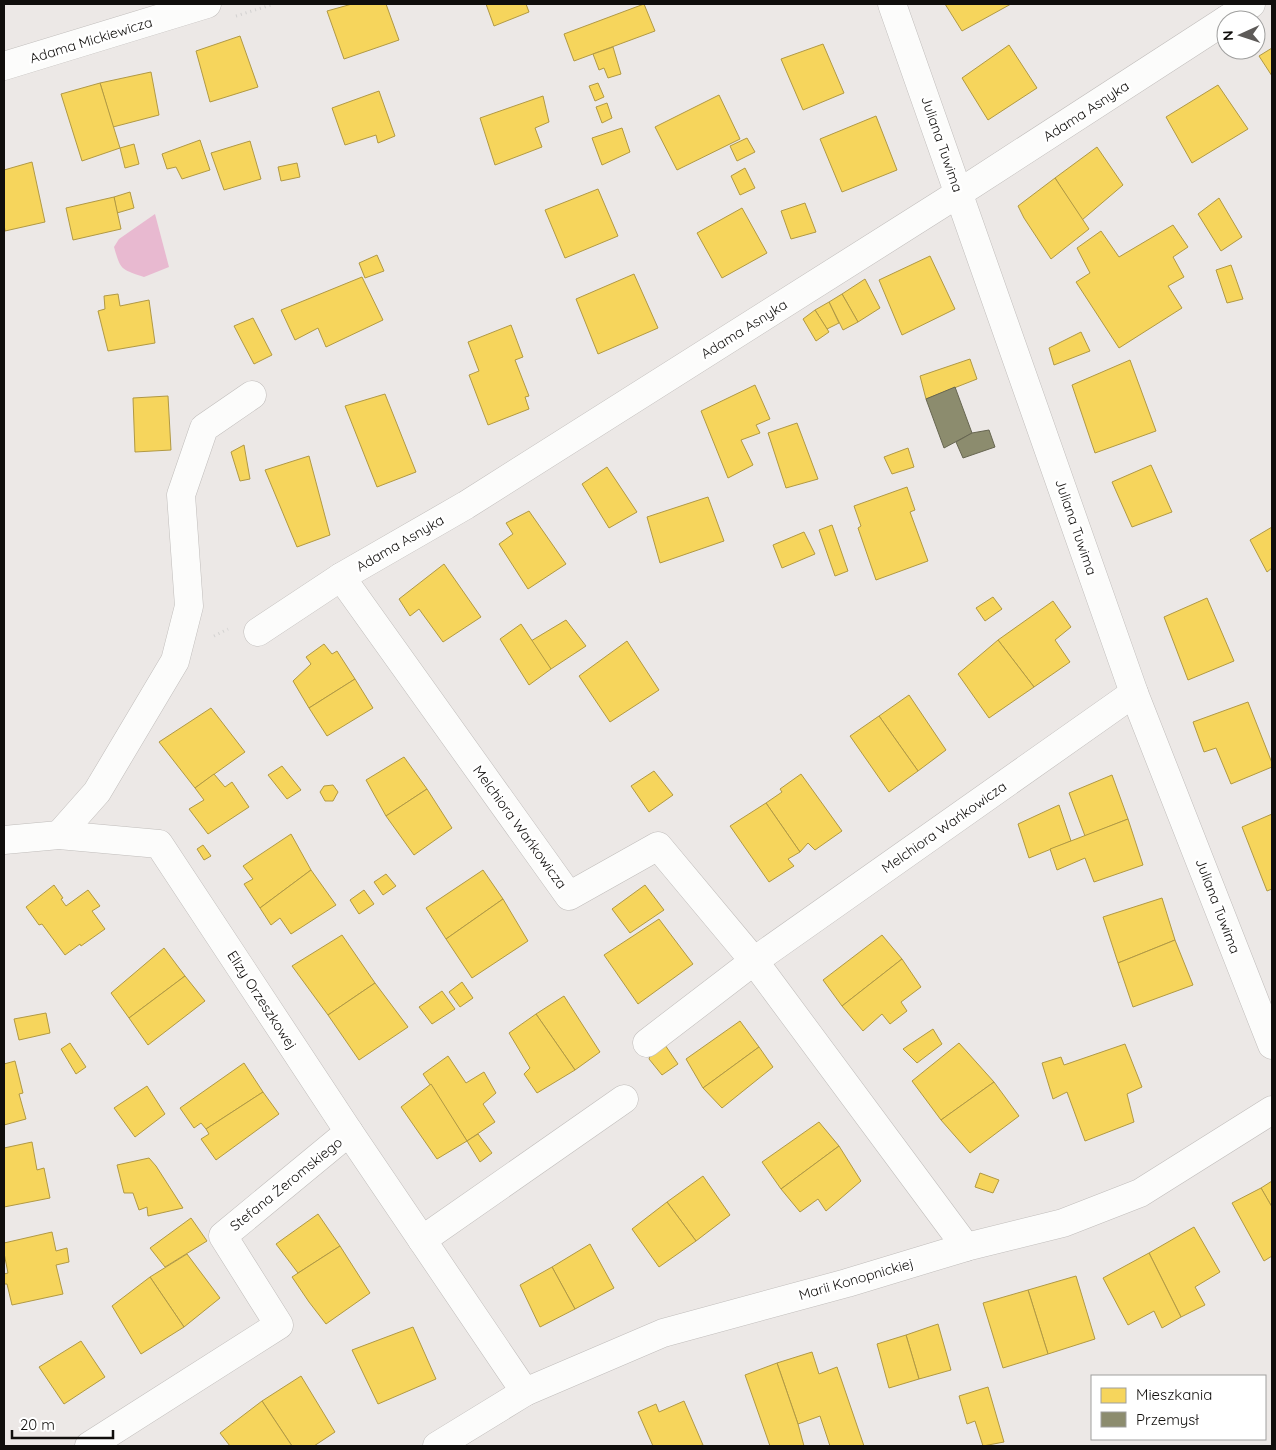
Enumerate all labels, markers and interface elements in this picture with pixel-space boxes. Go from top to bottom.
north arrow [1216,10,1266,60]
street label: Adama Mickiewicza [28,13,154,67]
text: N [1219,30,1237,41]
street label: Adama Asnyka [1040,77,1132,145]
street label: Juliana Tuwima [917,94,967,194]
street label: Adama Asnyka [697,295,791,363]
street label: Juliana Tuwima [1051,477,1101,577]
street label: Adama Asnyka [353,511,447,575]
street label: Melchiora Wańkowicza [469,762,571,892]
street label: Melchiora Wańkowicza [878,777,1010,877]
street label: Juliana Tuwima [1192,856,1244,956]
street label: Elizy Orzeszkowej [223,947,301,1053]
street label: Stefana Żeromskiego [226,1133,346,1235]
street label: Marii Konopnickiej [797,1254,915,1304]
legend [1091,1375,1266,1440]
text: Mieszkania [1136,1385,1212,1404]
scale bar [12,1408,114,1440]
text: Przemysł [1136,1410,1199,1429]
text: 20 m [20,1415,55,1434]

